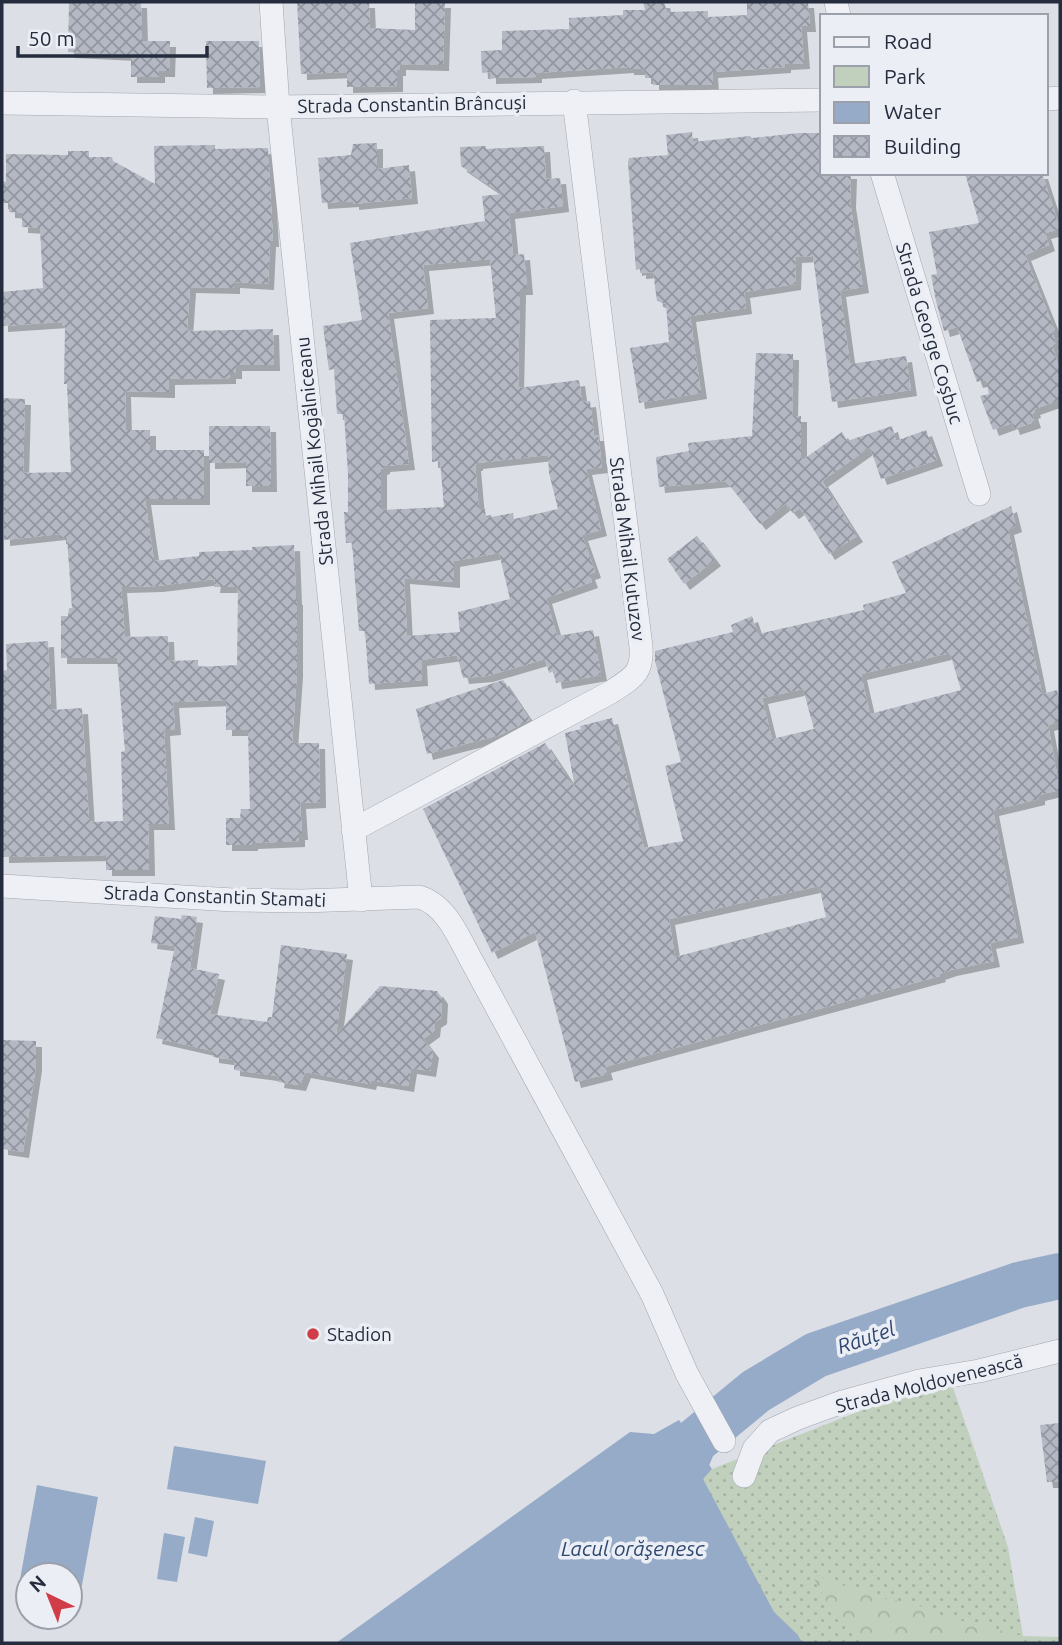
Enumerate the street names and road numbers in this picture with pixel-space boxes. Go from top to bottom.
street label: Strada Constantin Brâncuși [297,91,527,117]
street label: Strada George Coșbuc [892,240,968,427]
street label: Strada Mihail Kogălniceanu [291,336,337,566]
street label: Strada Mihail Kutuzov [606,456,650,642]
street label: Strada Constantin Stamati [104,881,326,911]
street label: Strada Moldovenească [833,1349,1025,1417]

